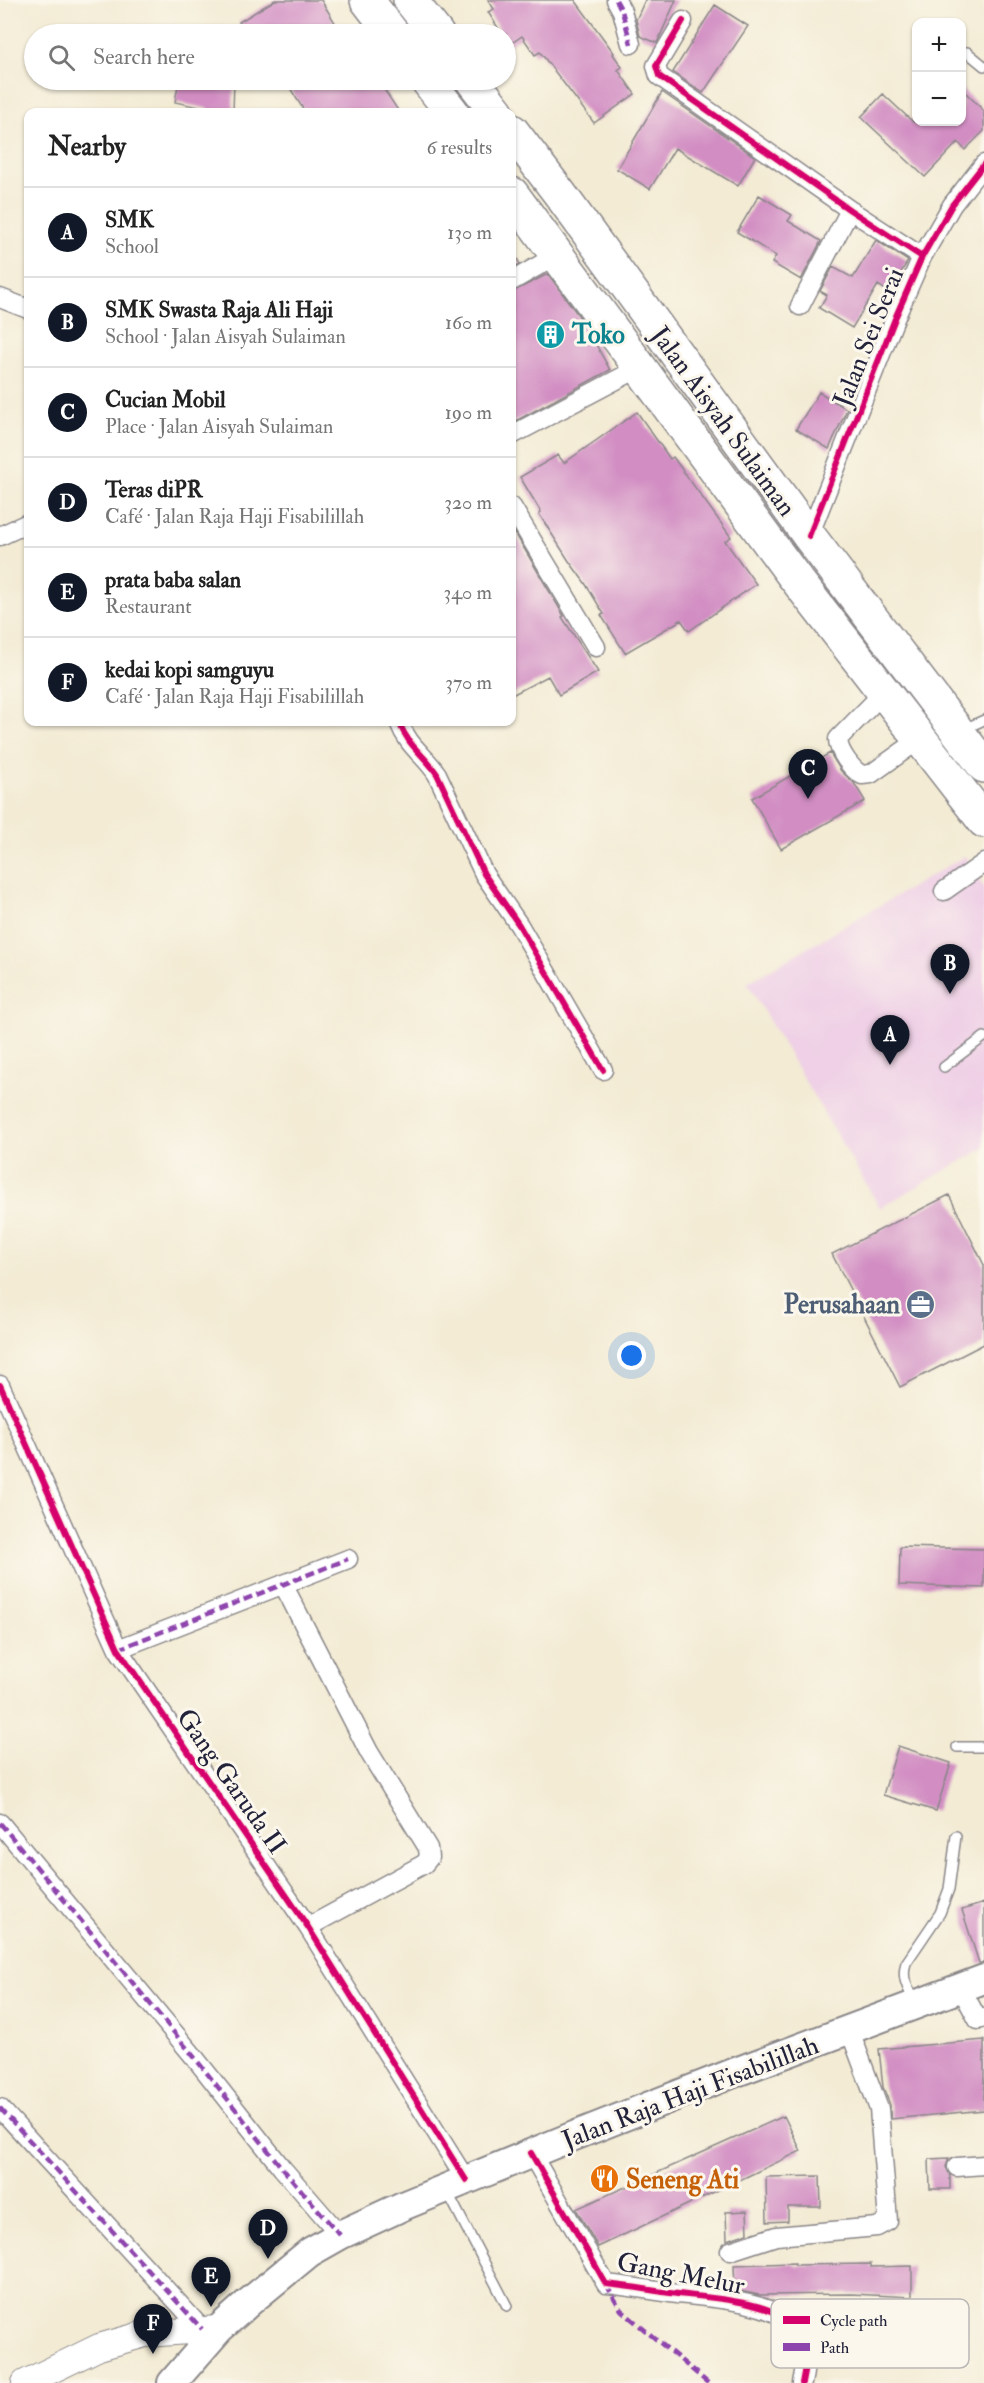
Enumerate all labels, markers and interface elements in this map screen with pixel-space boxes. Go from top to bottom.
map controls [912,18,966,126]
button: + [912,18,966,72]
search box [24,24,516,90]
icon: search [45,41,78,74]
text: Search here [93,43,195,71]
button: − [912,72,966,126]
text: Nearby [48,131,126,163]
text: 6 results [426,135,492,160]
text: SMK [105,206,154,234]
text: A [61,220,74,245]
text: 130 m [447,220,492,245]
text: School [105,234,159,259]
street label: Jalan Sei Serai [826,263,911,413]
text: SMK Swasta Raja Ali Haji [105,296,333,324]
text: B [61,310,74,335]
text: 160 m [445,310,492,335]
building icon: Toko [535,318,567,350]
place label: Toko [571,319,625,351]
street label: Jalan Aisyah Sulaiman [643,320,803,523]
text: School · Jalan Aisyah Sulaiman [105,324,346,349]
text: Cucian Mobil [105,386,226,414]
text: C [60,400,75,425]
text: 190 m [445,400,492,425]
text: Place · Jalan Aisyah Sulaiman [105,414,333,439]
text: Teras diPR [105,476,202,504]
text: D [59,490,76,515]
text: 320 m [444,490,492,515]
text: Café · Jalan Raja Haji Fisabilillah [105,504,364,529]
text: prata baba salan [105,566,241,594]
text: E [60,580,75,605]
text: 340 m [444,580,492,605]
text: Restaurant [105,594,192,619]
text: kedai kopi samguyu [105,656,274,684]
text: F [61,670,74,695]
text: 370 m [445,670,492,695]
text: Café · Jalan Raja Haji Fisabilillah [105,684,364,709]
pin: C [788,750,828,799]
pin: B [930,944,970,994]
pin: A [870,1016,910,1065]
office icon: Perusahaan [905,1288,937,1320]
place label: Perusahaan [783,1289,901,1321]
your location [617,1341,646,1370]
street label: Gang Garuda II [169,1703,293,1860]
street label: Jalan Raja Haji Fisabilillah [557,2029,824,2157]
restaurant icon: Seneng Ati [589,2163,621,2195]
place label: Seneng Ati [626,2164,739,2197]
pin: D [248,2210,288,2259]
street label: Gang Melur [614,2246,748,2302]
pin: E [192,2258,230,2307]
legend [771,2299,969,2368]
pin: F [134,2304,172,2354]
text: Cycle path [820,2311,888,2332]
text: Path [820,2338,850,2358]

